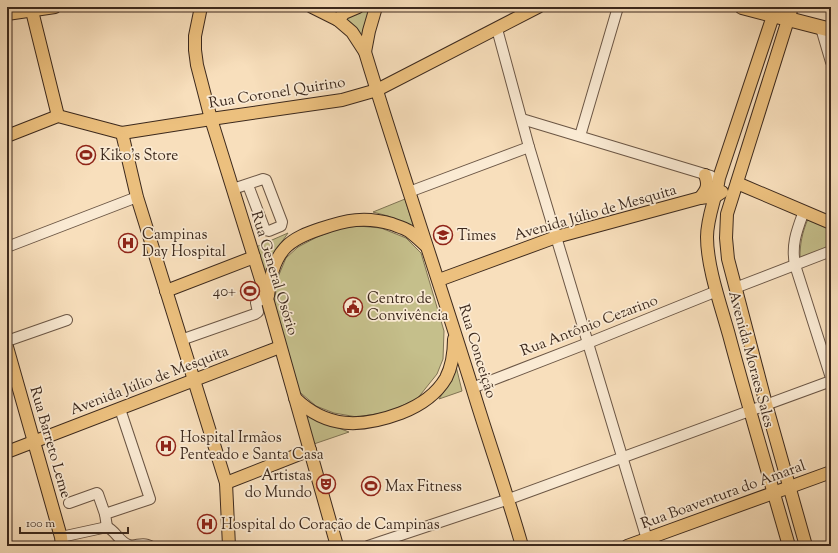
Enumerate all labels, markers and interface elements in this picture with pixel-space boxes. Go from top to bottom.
street label: Rua Coronel Quirino [207,72,347,115]
sports icon: Kiko's Store [75,144,97,166]
place label: Kiko's Store [100,146,178,167]
street label: Avenida Júlio de Mesquita [512,180,679,247]
street label: Rua General Osório [245,209,302,338]
school or university icon: Times [432,224,454,246]
place label: Campinas Day Hospital [142,225,226,263]
place label: Times [457,226,496,247]
hospital icon: Campinas Day Hospital [117,232,139,254]
sports icon: 40+ [239,280,261,302]
place label: 40+ [213,282,236,303]
place label: Centro de Convivência [367,289,448,327]
street label: Avenida Moraes Sales [722,289,779,430]
street label: Rua Antônio Cezarino [518,291,661,362]
public building icon: Centro de Convivência [342,296,364,318]
street label: Rua Conceição [452,302,501,401]
street label: Avenida Júlio de Mesquita [67,341,232,421]
street label: Rua Barreto Leme [24,384,76,501]
place label: Hospital Irmãos Penteado e Santa Casa [180,428,324,466]
hospital icon: Hospital Irmãos Penteado e Santa Casa [155,435,177,457]
street label: Rua Boaventura do Amaral [638,456,809,535]
place label: Artistas do Mundo [245,466,312,504]
theatre icon: Artistas do Mundo [315,473,337,495]
sports icon: Max Fitness [360,475,382,497]
place label: Max Fitness [385,477,462,498]
scale bar [20,509,128,535]
hospital icon: Hospital do Coração de Campinas [196,513,218,535]
text: 100 m [26,515,55,533]
place label: Hospital do Coração de Campinas [221,515,440,536]

